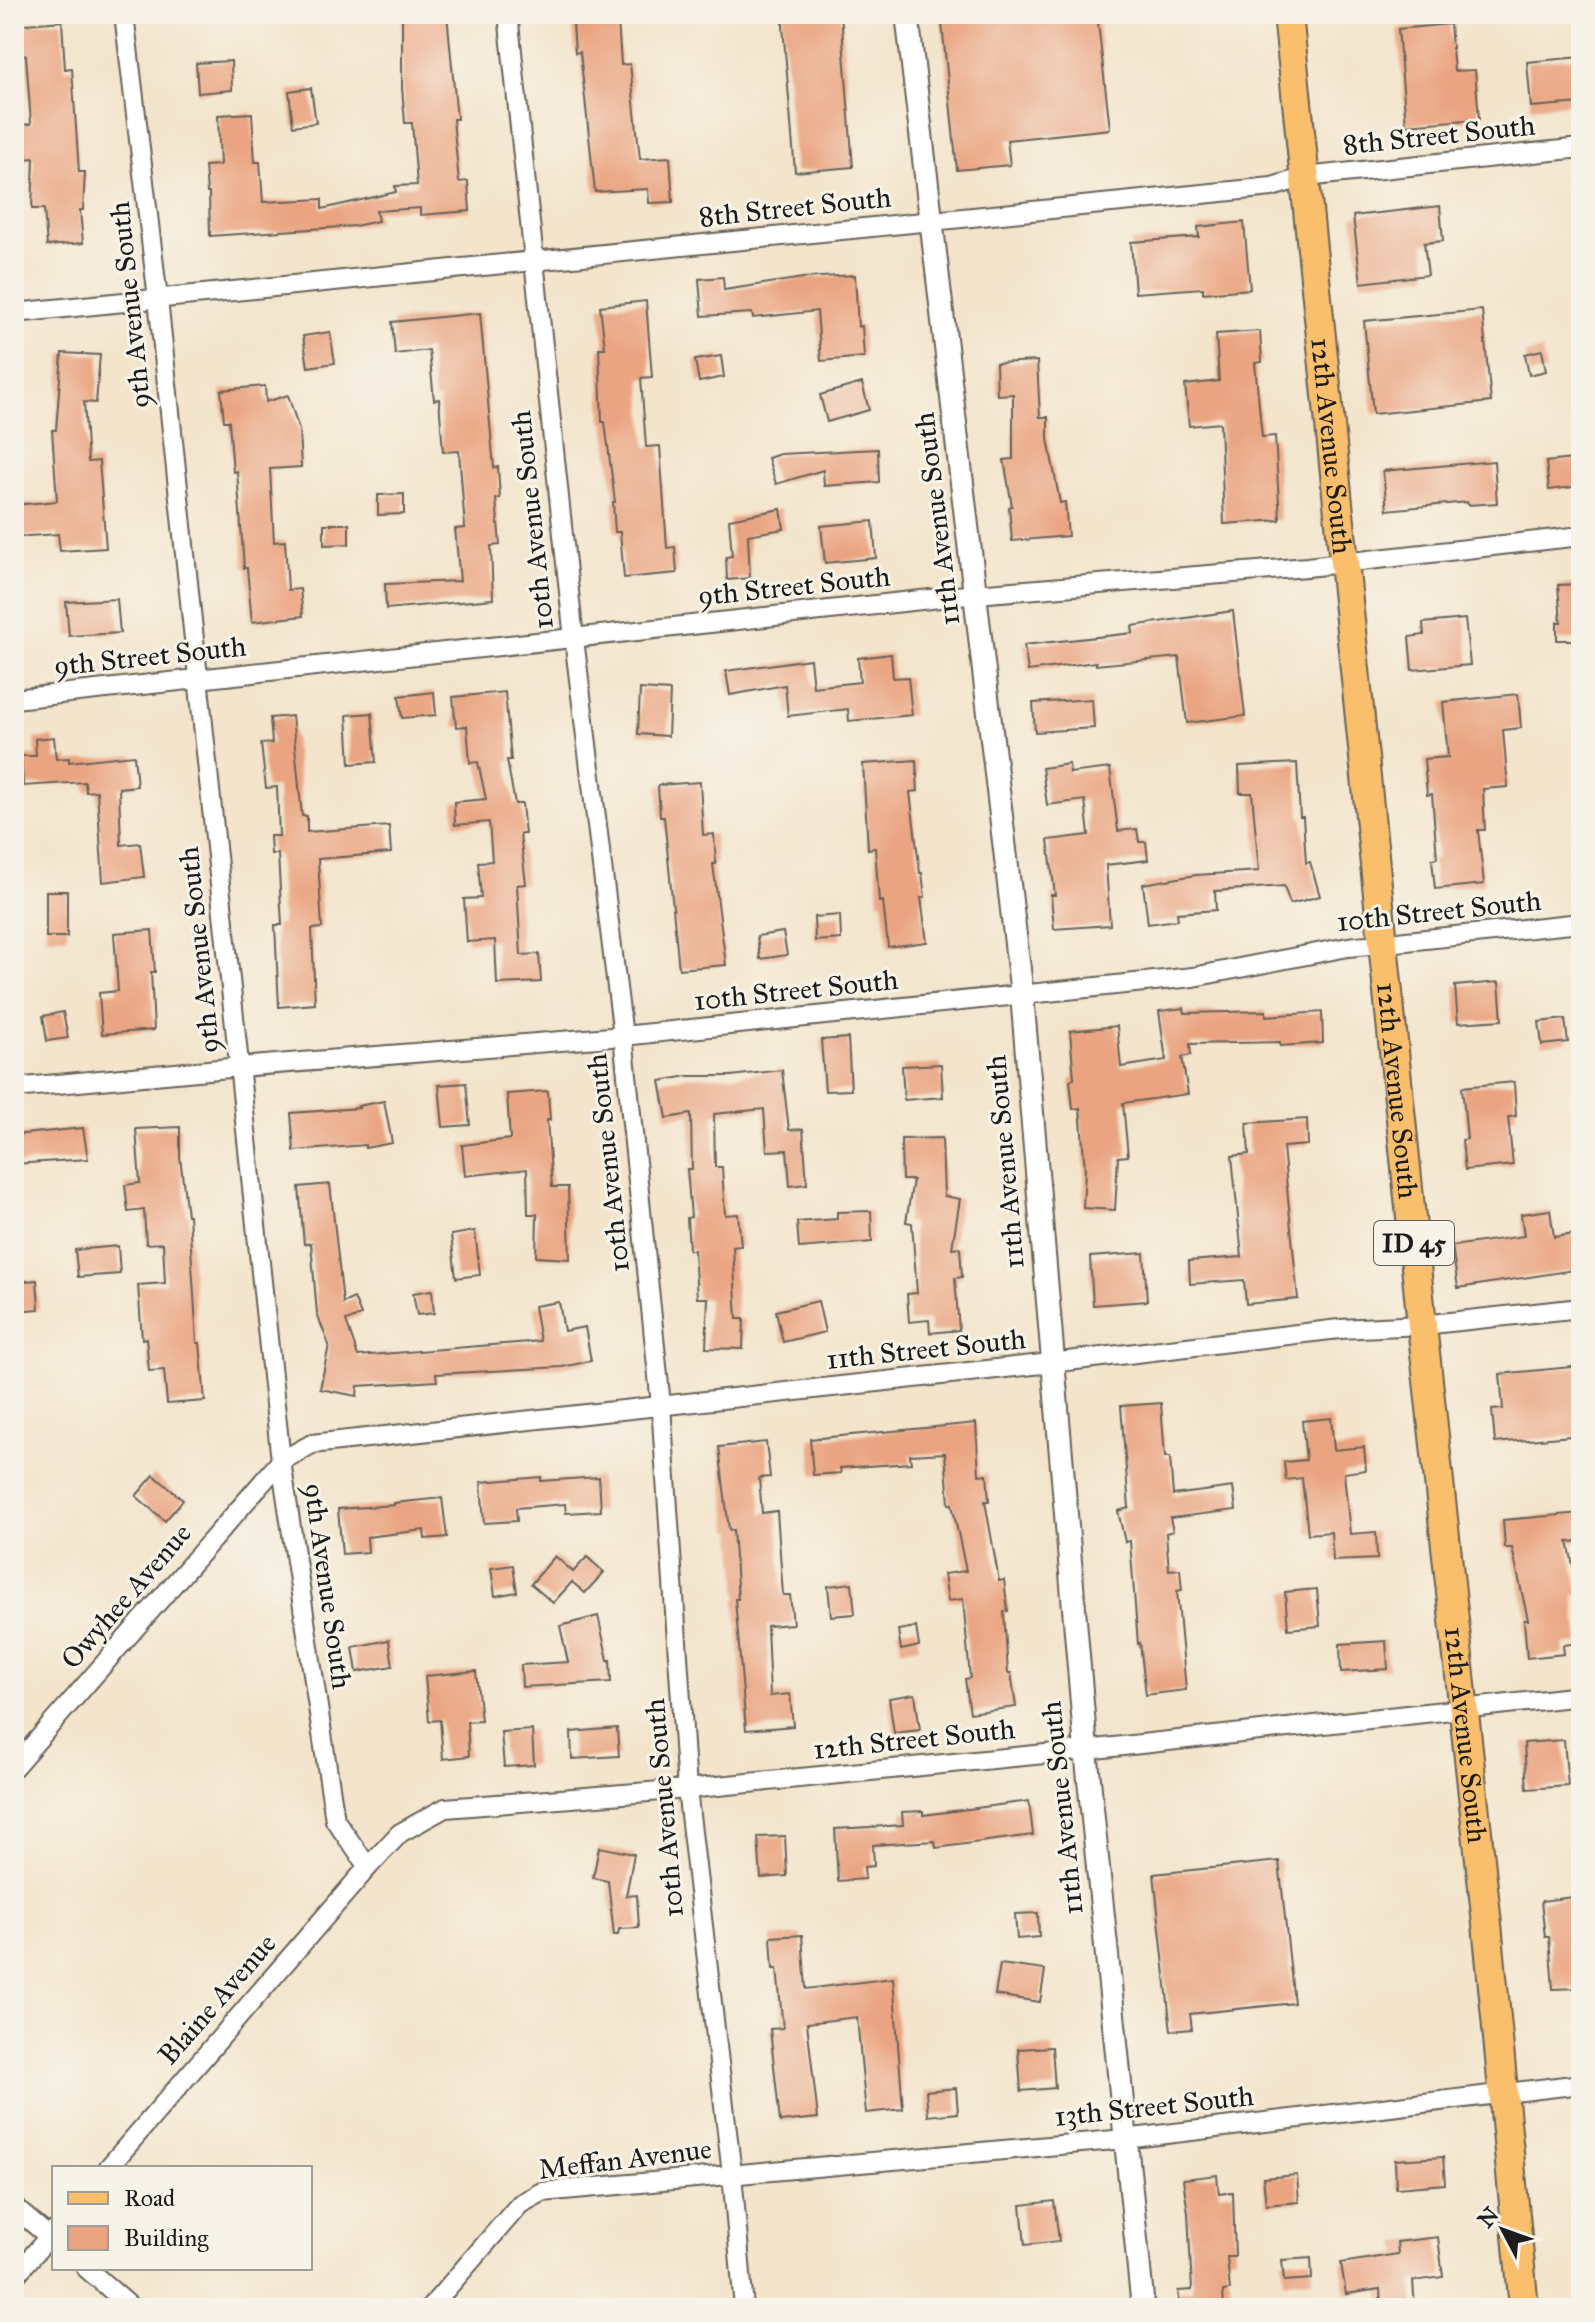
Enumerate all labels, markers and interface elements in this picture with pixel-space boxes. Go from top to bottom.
street label: 8th Street South [1341,107,1537,162]
street label: 8th Street South [697,179,893,234]
street label: 9th Avenue South [102,200,158,410]
street label: 12th Avenue South [1304,336,1361,556]
street label: 10th Avenue South [503,409,561,631]
street label: 11th Avenue South [907,410,967,628]
street label: 9th Street South [696,558,892,613]
street label: 9th Street South [52,628,248,683]
street label: 9th Avenue South [171,845,227,1055]
street label: 10th Street South [1335,883,1543,939]
street label: 10th Street South [692,962,900,1018]
street label: 12th Avenue South [1370,980,1427,1201]
street label: 10th Avenue South [579,1052,637,1274]
street label: 11th Avenue South [978,1053,1032,1270]
road number: ID 45 [1374,1221,1454,1265]
street label: 11th Street South [825,1321,1028,1377]
street label: 9th Avenue South [296,1481,360,1692]
street label: Owyhee Avenue [53,1516,199,1676]
street label: 12th Avenue South [1437,1625,1496,1845]
street label: 10th Avenue South [637,1697,691,1919]
street label: 11th Avenue South [1033,1699,1091,1917]
street label: 12th Street South [811,1711,1017,1767]
street label: Blaine Avenue [150,1926,284,2072]
street label: 13th Street South [1053,2078,1256,2134]
street label: Meffan Avenue [536,2131,714,2187]
legend [52,2166,312,2270]
text: Road [124,2183,175,2213]
north arrow [1463,2190,1543,2270]
text: N [1472,2201,1505,2233]
text: Building [124,2223,209,2253]

